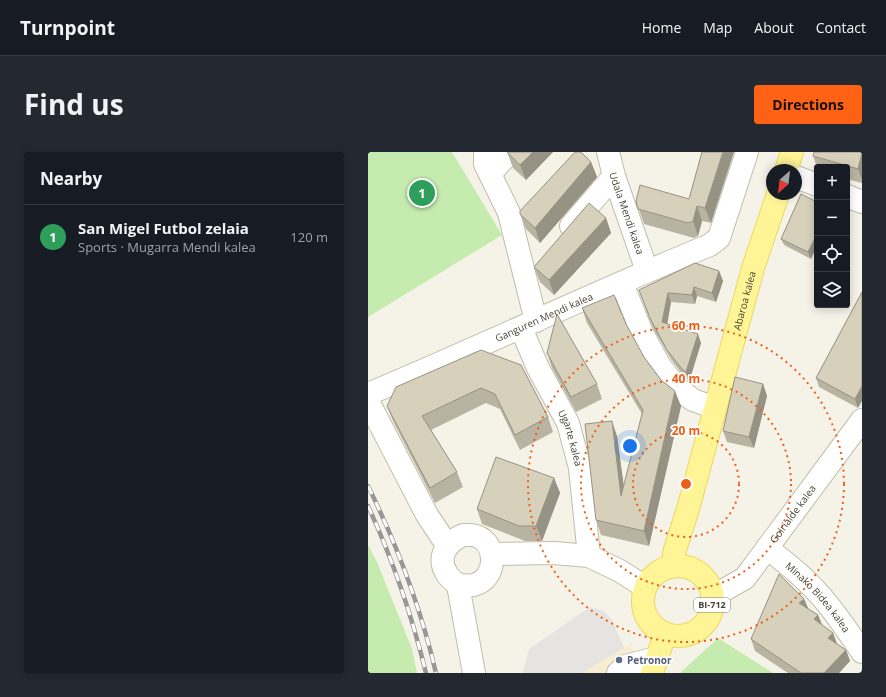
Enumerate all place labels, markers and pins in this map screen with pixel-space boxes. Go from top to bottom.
pin: 1 [409,178,435,208]
centre of rings [679,477,693,491]
place label: Petronor [627,653,672,667]
marker: Petronor [614,655,624,665]

